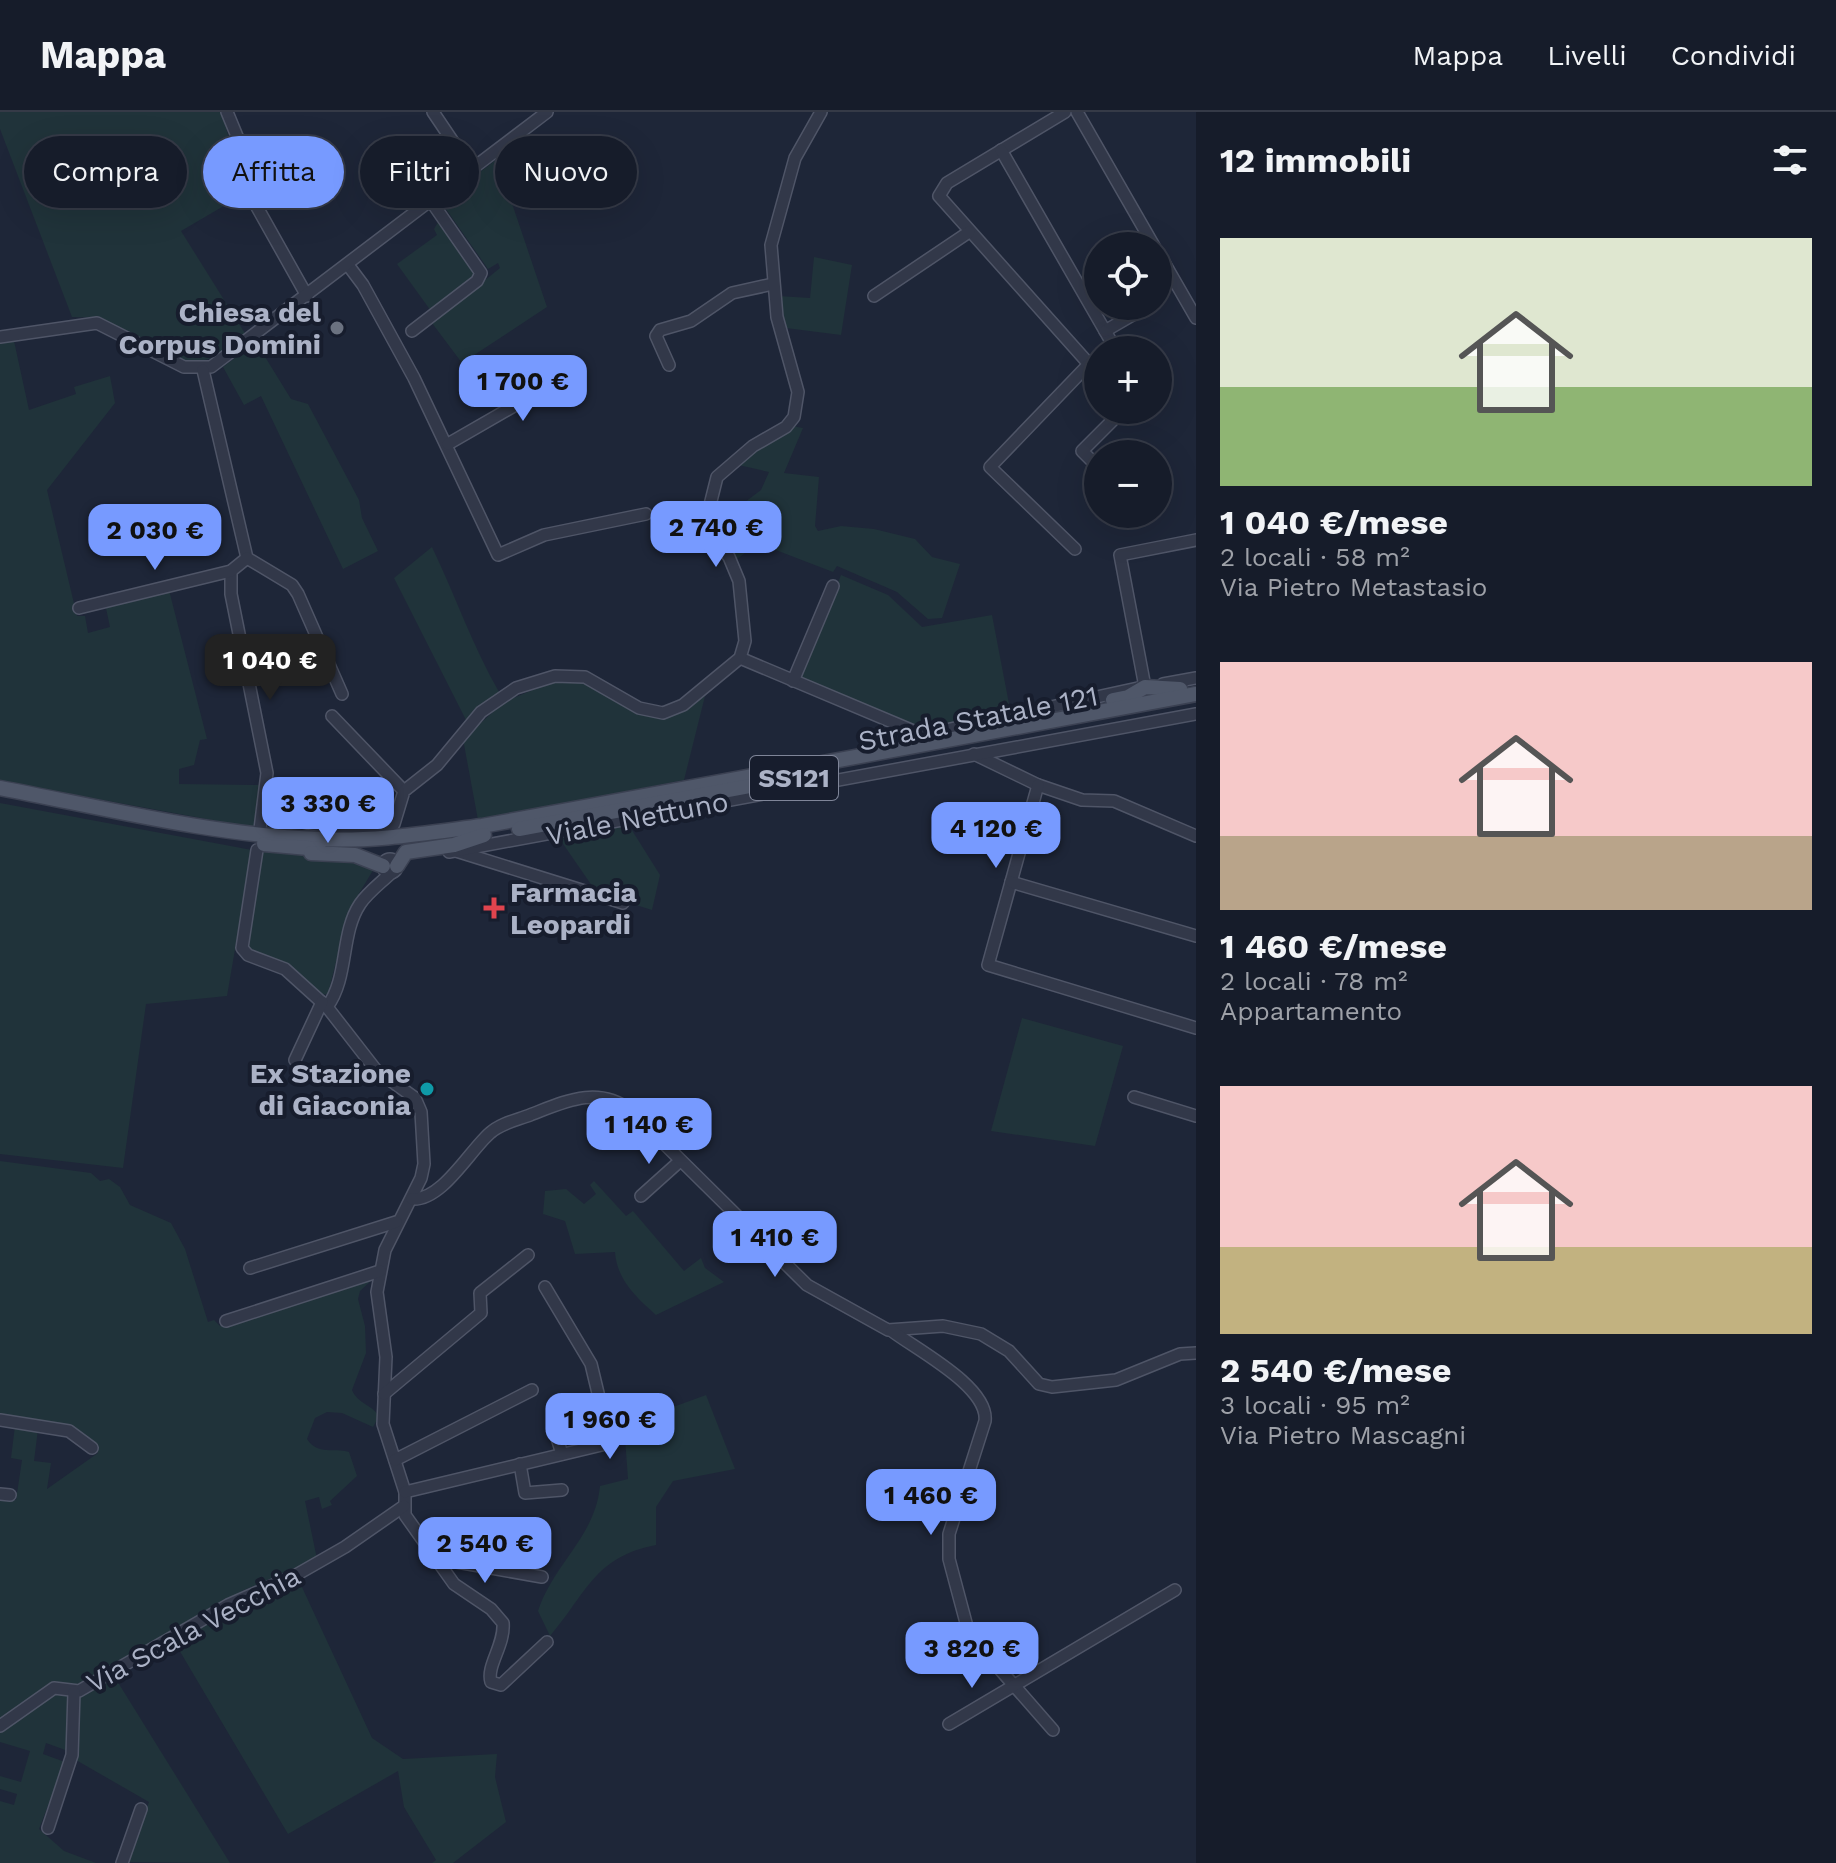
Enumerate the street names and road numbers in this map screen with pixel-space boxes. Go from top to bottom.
street label: Strada Statale 121 [856,679,1101,758]
road number: SS121 [750,756,838,800]
street label: Viale Nettuno [543,785,731,852]
street label: Via Scala Vecchia [81,1559,306,1700]

